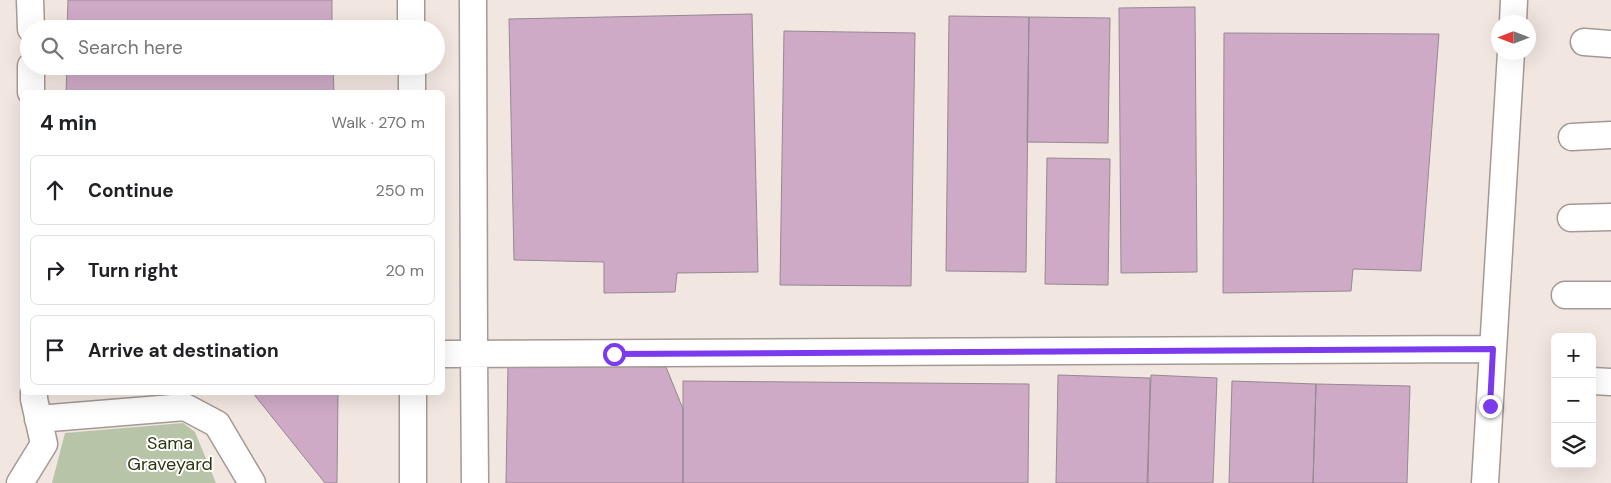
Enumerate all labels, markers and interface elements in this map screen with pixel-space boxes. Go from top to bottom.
north arrow [1491,15,1536,60]
search box [20,20,445,75]
icon: search [38,34,66,62]
text: Search here [78,35,183,60]
text: 4 min [40,109,97,137]
text: Walk · 270 m [332,112,425,133]
icon: ahead [41,176,69,204]
text: Continue [88,178,174,203]
text: 250 m [376,180,424,201]
icon: right [41,256,69,284]
text: Turn right [88,258,178,283]
text: 20 m [385,260,424,281]
map controls [1551,333,1596,468]
button: + [1551,333,1596,378]
icon: arrive [41,336,69,364]
text: Arrive at destination [88,338,279,363]
route start [603,343,626,366]
button: − [1551,378,1596,423]
route end [1479,395,1502,418]
button: layers [1551,423,1596,468]
park label: Sama Graveyard [127,431,213,476]

